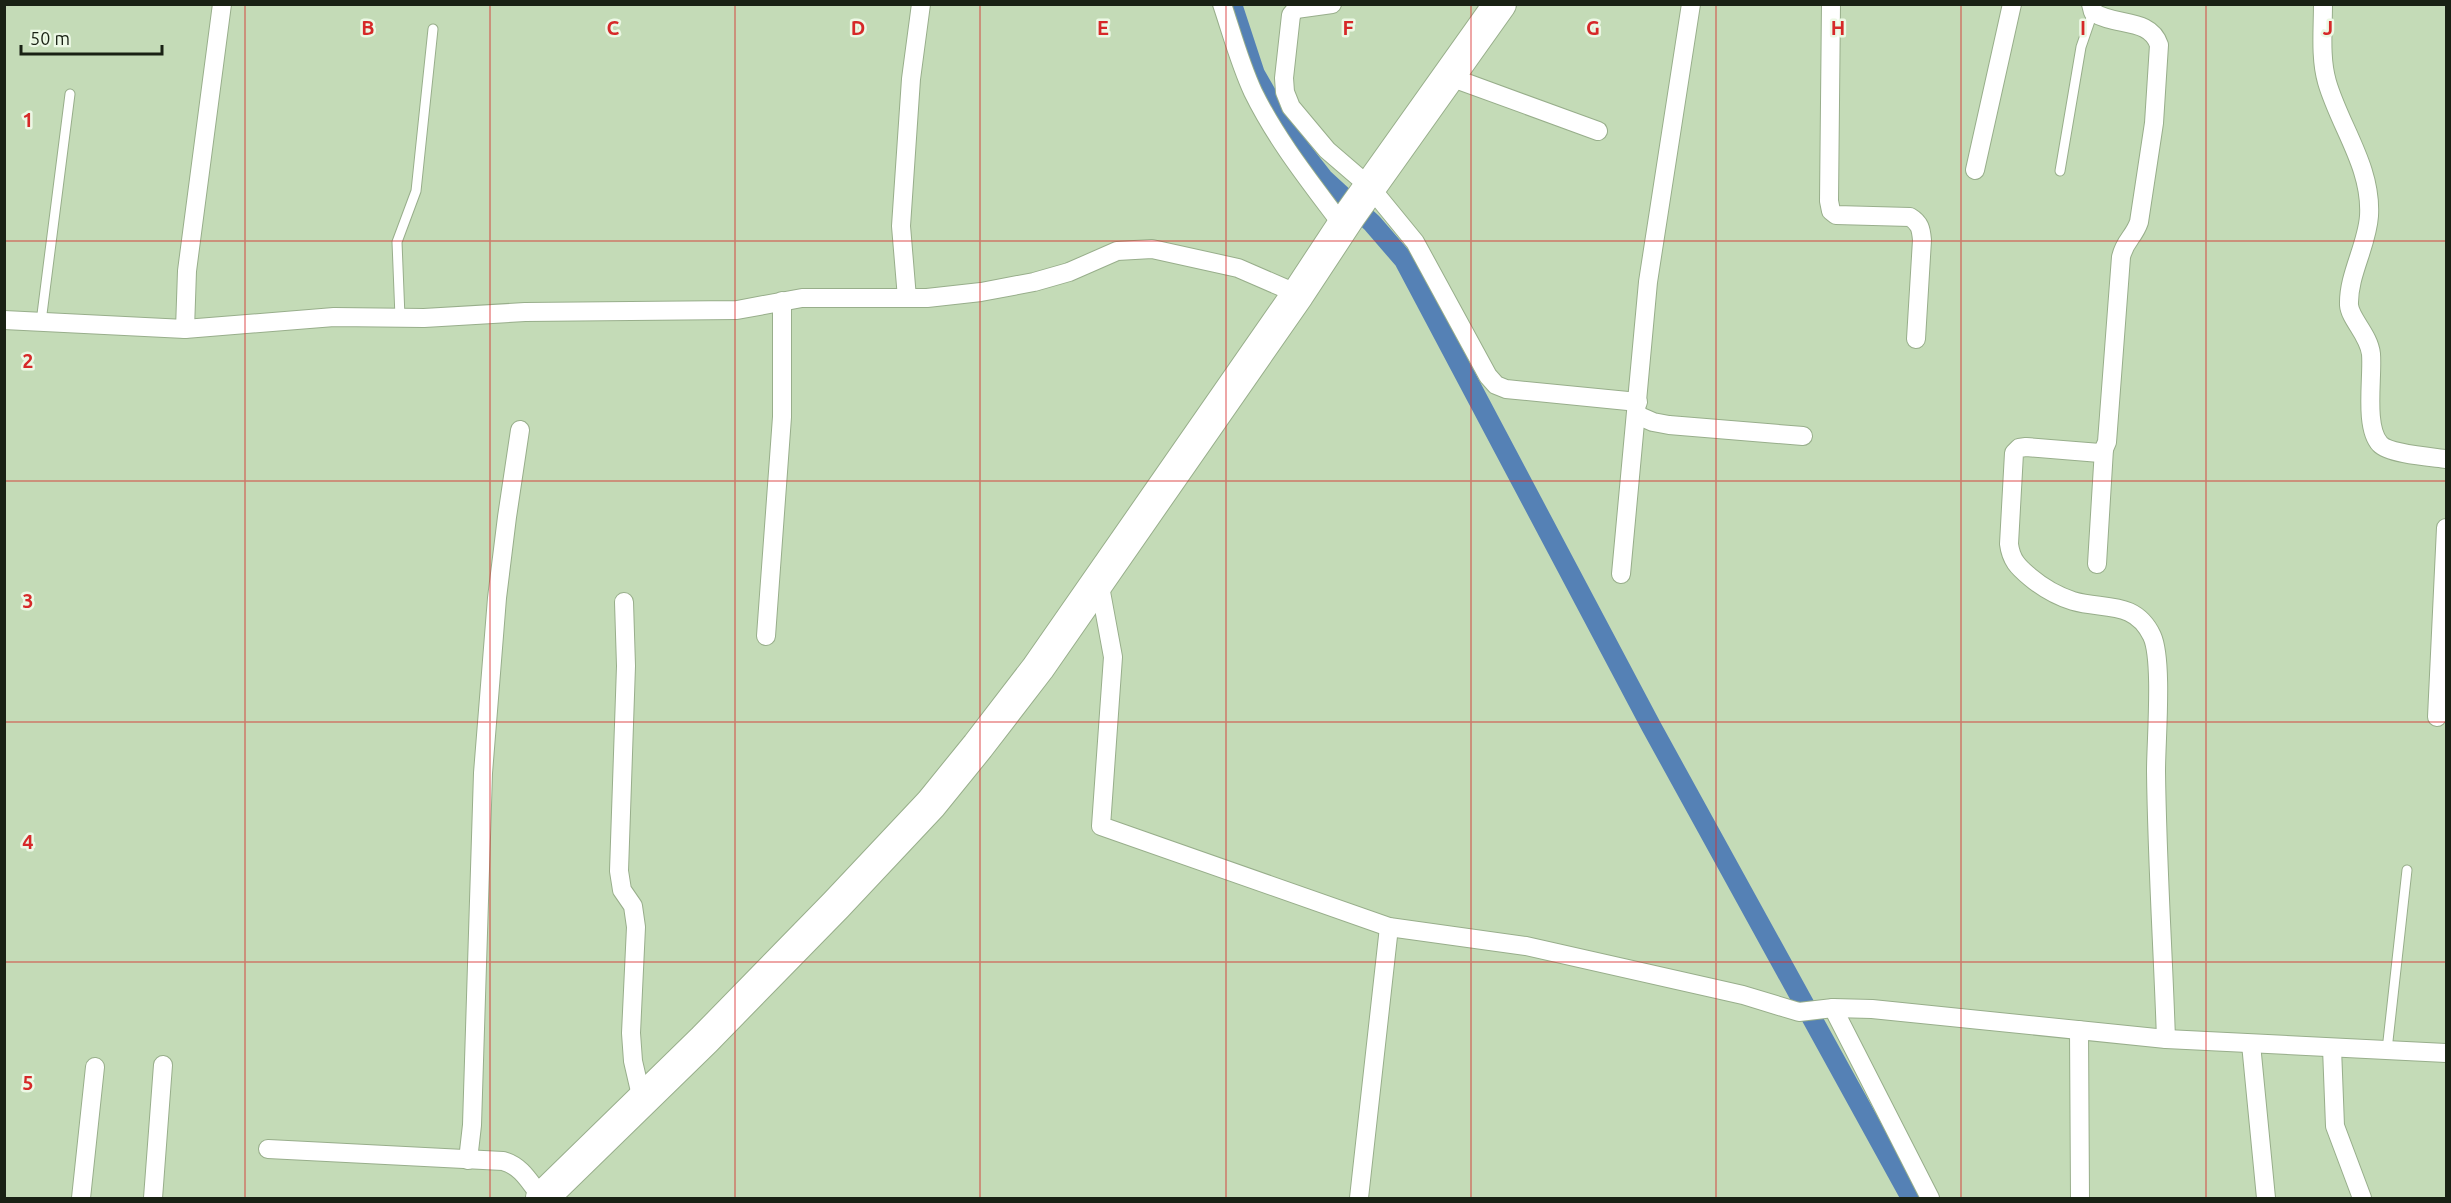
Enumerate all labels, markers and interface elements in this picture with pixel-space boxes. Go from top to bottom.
text: B [361,16,375,39]
text: C [607,16,620,39]
text: D [851,16,865,39]
text: E [1097,16,1109,39]
text: F [1342,16,1354,39]
text: G [1586,16,1600,39]
text: H [1831,16,1845,39]
text: I [2080,16,2086,39]
text: J [2323,16,2333,39]
scale bar [21,18,162,56]
text: 50 m [30,28,70,48]
text: 1 [22,108,34,131]
text: 2 [22,349,34,372]
text: 3 [22,589,34,612]
text: 4 [22,830,34,853]
text: 5 [22,1071,34,1094]

